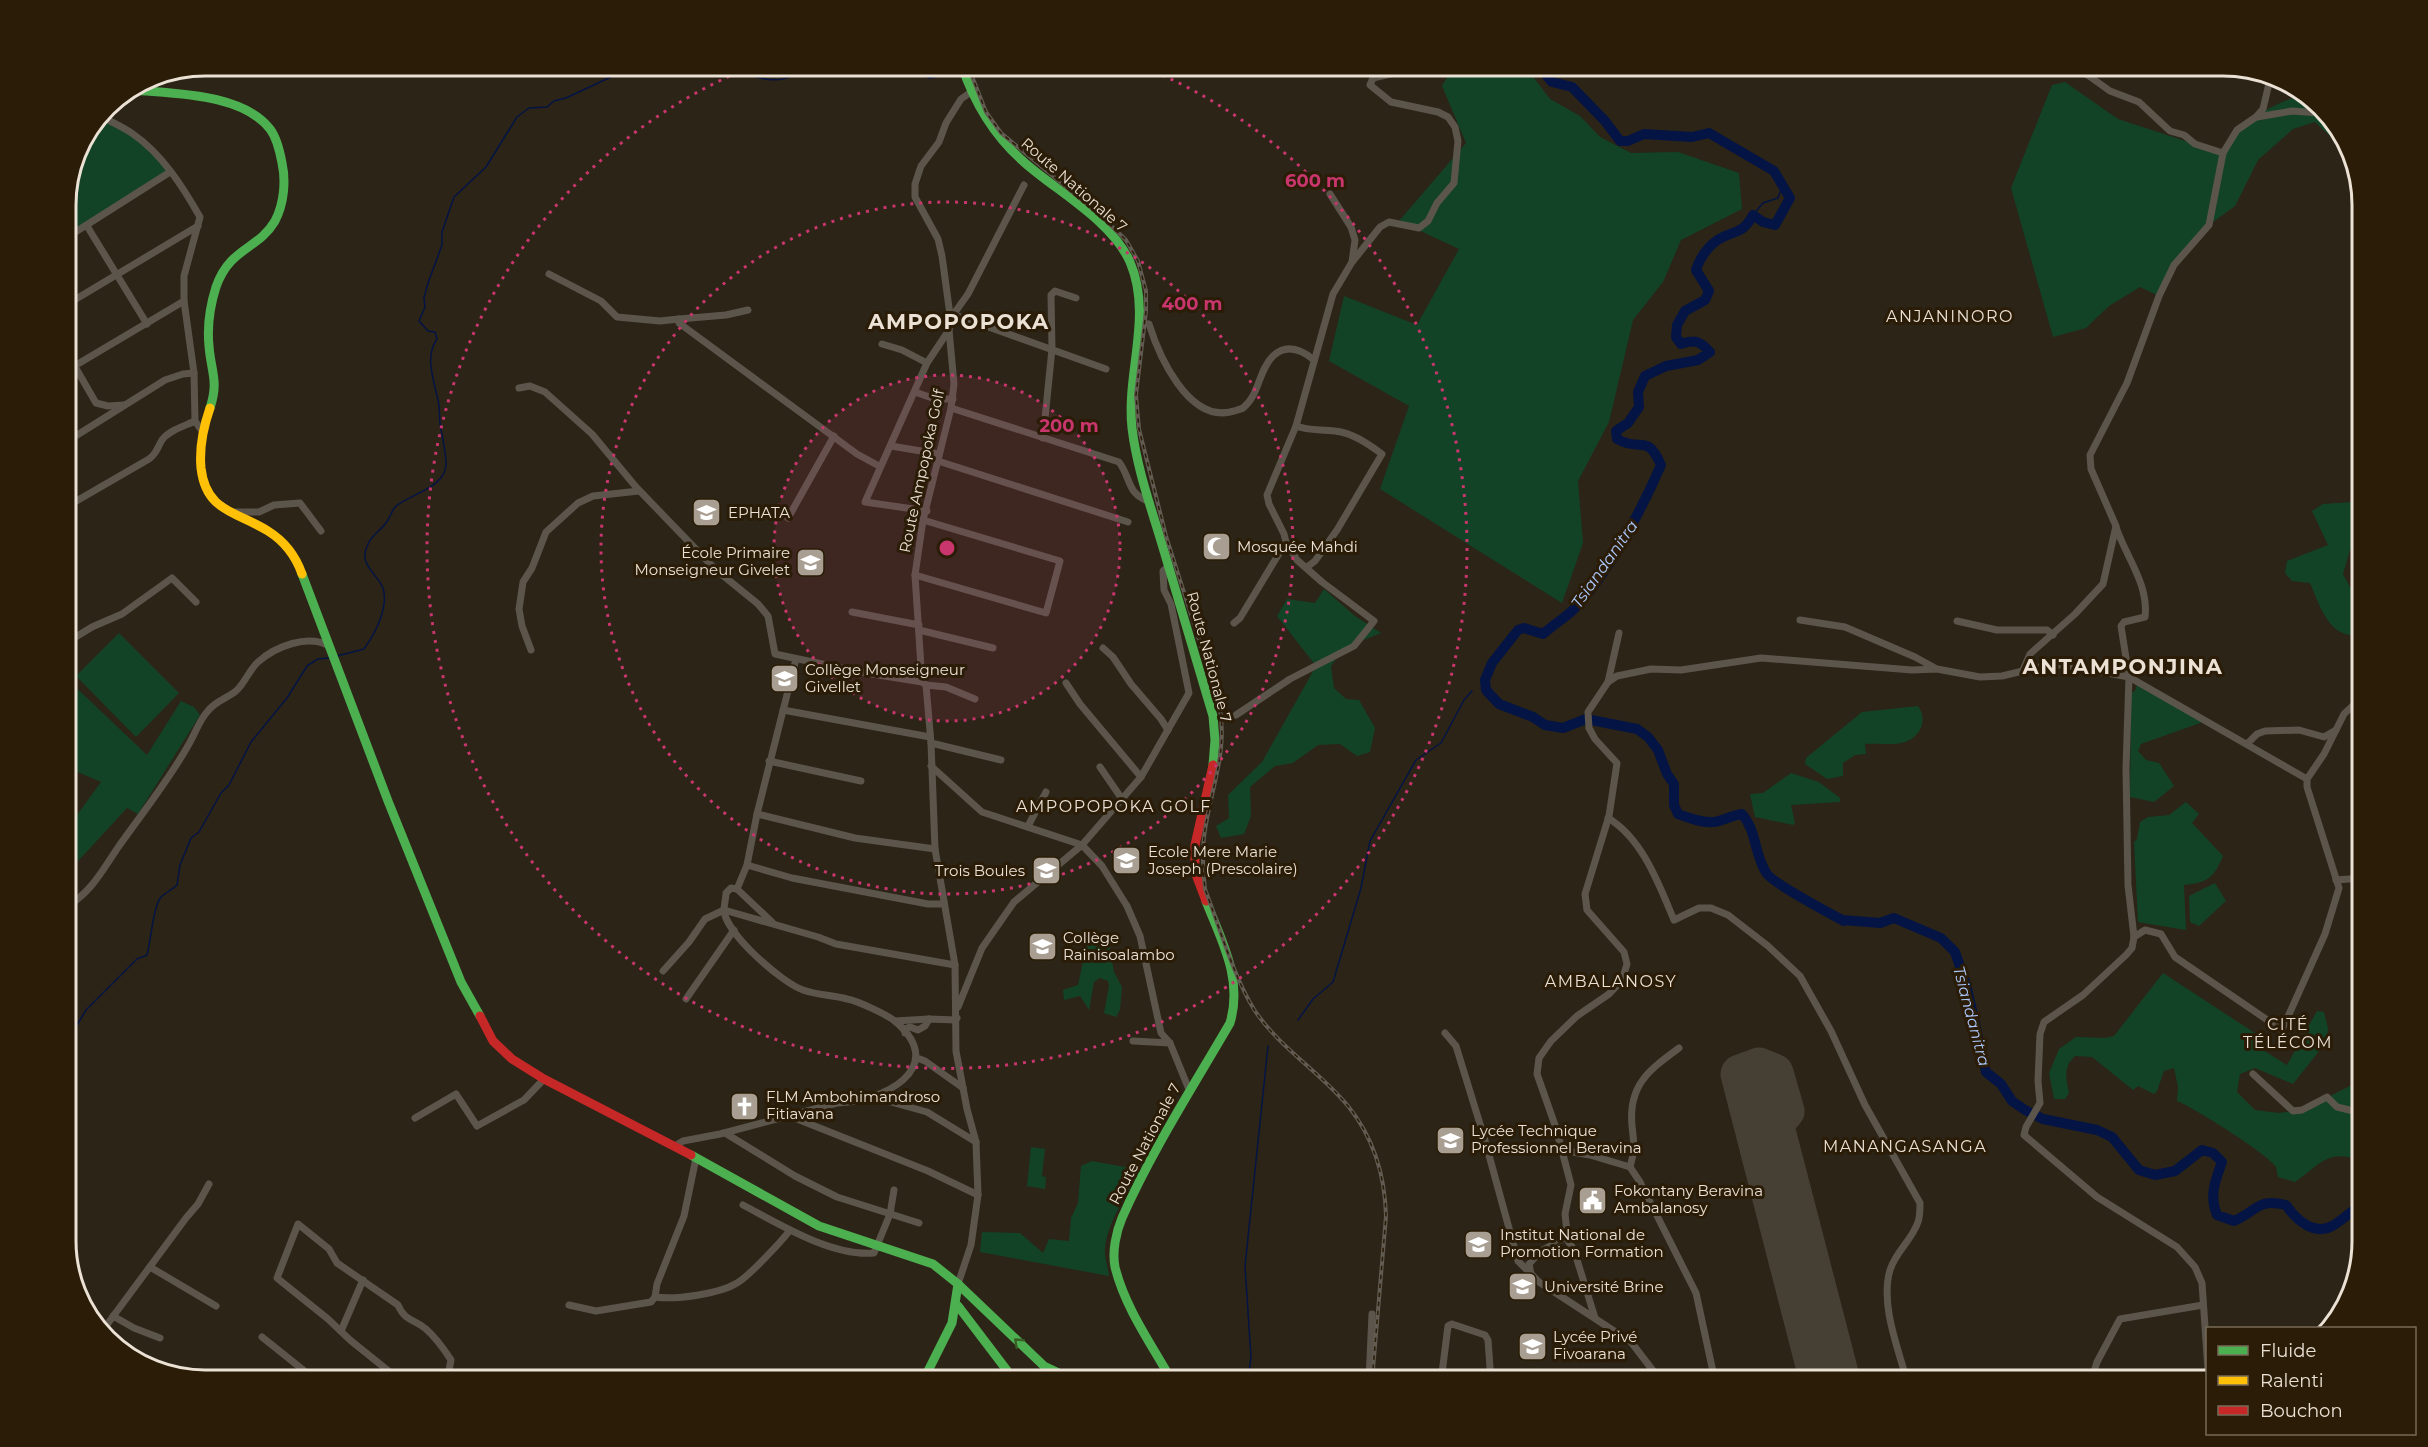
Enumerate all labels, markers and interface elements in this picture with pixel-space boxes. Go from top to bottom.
street label: Route Nationale 7 [1017,133,1131,236]
text: 600 m [1285,170,1345,192]
text: 400 m [1162,293,1222,315]
district label: ANJANINORO [1886,307,2014,326]
district label: AMPOPOPOKA [867,309,1050,334]
street label: Route Ampopoka Golf [895,387,948,554]
text: 200 m [1039,415,1099,437]
school or university icon: EPHATA [691,497,723,529]
place label: EPHATA [728,503,790,522]
water label: Tsiandanitra [1567,517,1642,612]
mosque icon: Mosquée Mahdi [1200,531,1232,563]
place label: Mosquée Mahdi [1237,537,1358,556]
centre of rings [937,538,957,558]
place label: École Primaire Monseigneur Givelet [634,543,790,579]
school or university icon: École Primaire Monseigneur Givelet [795,546,827,578]
street label: Route Nationale 7 [1183,589,1236,724]
district label: ANTAMPONJINA [2022,654,2223,679]
place label: Collège Monseigneur Givellet [805,660,965,696]
school or university icon: Collège Monseigneur Givellet [768,663,800,695]
district label: AMPOPOPOKA GOLF [1016,797,1212,816]
place label: Ecole Mere Marie Joseph (Prescolaire) [1147,842,1298,878]
school or university icon: Ecole Mere Marie Joseph (Prescolaire) [1111,845,1143,877]
school or university icon: Trois Boules [1030,855,1062,887]
place label: Trois Boules [935,861,1025,880]
place label: Collège Rainisoalambo [1063,928,1175,964]
school or university icon: Collège Rainisoalambo [1026,931,1058,963]
water label: Tsiandanitra [1949,964,1994,1068]
district label: AMBALANOSY [1545,972,1677,991]
district label: CITÉ TÉLÉCOM [2243,1015,2333,1052]
street label: Route Nationale 7 [1105,1080,1185,1208]
place label: FLM Ambohimandroso Fitiavana [766,1087,940,1123]
church icon: FLM Ambohimandroso Fitiavana [729,1090,761,1122]
place label: Lycée Technique Professionnel Beravina [1471,1121,1642,1157]
school or university icon: Lycée Technique Professionnel Beravina [1434,1124,1466,1156]
district label: MANANGASANGA [1823,1137,1987,1156]
place label: Fokontany Beravina Ambalanosy [1614,1181,1763,1217]
public building icon: Fokontany Beravina Ambalanosy [1577,1184,1609,1216]
place label: Institut National de Promotion Formation [1500,1225,1664,1261]
school or university icon: Institut National de Promotion Formation [1463,1228,1495,1260]
school or university icon: Université Brine [1507,1271,1539,1303]
place label: Université Brine [1544,1277,1663,1296]
place label: Lycée Privé Fivoarana [1553,1327,1637,1363]
legend [2206,1327,2416,1435]
school or university icon: Lycée Privé Fivoarana [1516,1330,1548,1362]
one-way arrow [1015,1338,1025,1349]
text: Fluide [2260,1340,2316,1362]
text: Ralenti [2260,1370,2324,1392]
text: Bouchon [2260,1400,2343,1422]

